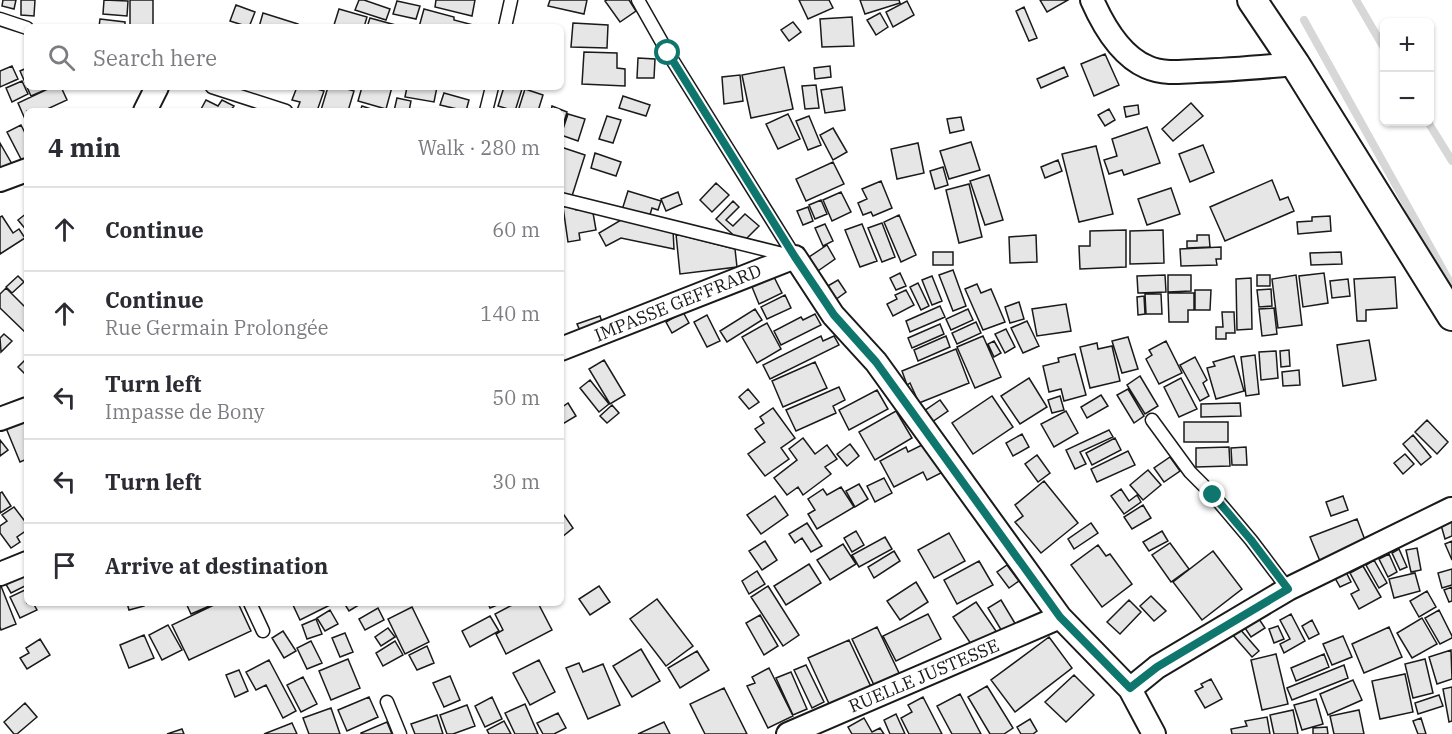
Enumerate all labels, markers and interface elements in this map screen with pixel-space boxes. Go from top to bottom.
map controls [1380,18,1434,126]
button: + [1380,18,1434,72]
search box [24,24,564,90]
route start [654,39,680,65]
icon: search [45,41,78,74]
text: Search here [93,43,217,72]
button: − [1380,72,1434,126]
text: 4 min [48,130,121,164]
text: Walk · 280 m [418,134,540,161]
icon: ahead [48,213,81,246]
text: Continue [105,215,204,244]
text: 60 m [492,216,540,243]
street label: IMPASSE GEFFRARD [591,259,765,347]
text: Continue [105,285,204,314]
icon: ahead [48,297,81,330]
text: 140 m [480,300,540,327]
text: Rue Germain Prolongée [105,314,328,341]
text: Turn left [105,369,201,398]
icon: left [48,381,81,414]
text: 50 m [492,384,540,411]
text: Impasse de Bony [105,398,265,425]
icon: left [48,465,81,498]
text: Turn left [105,467,201,496]
text: 30 m [492,468,540,495]
route end [1199,481,1225,507]
icon: arrive [48,549,81,582]
text: Arrive at destination [105,551,328,580]
street label: RUELLE JUSTESSE [845,633,1003,718]

